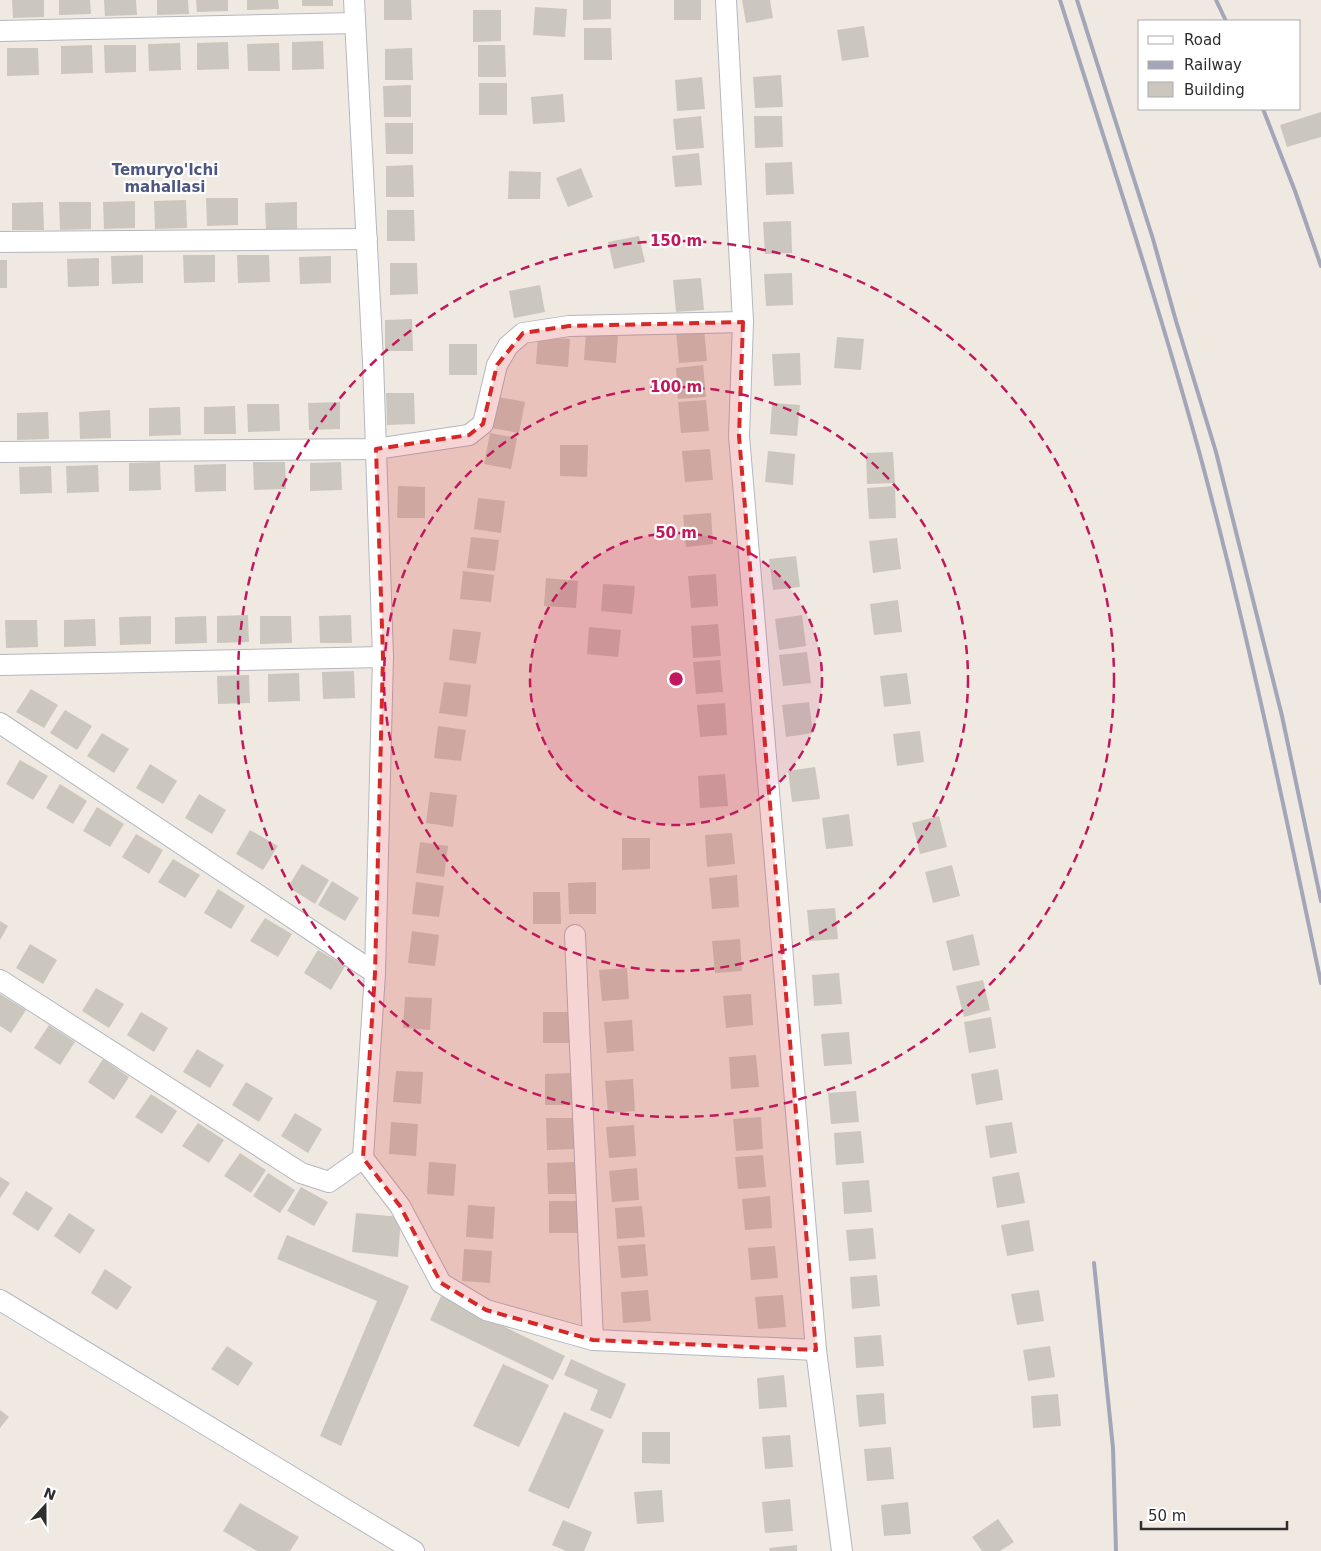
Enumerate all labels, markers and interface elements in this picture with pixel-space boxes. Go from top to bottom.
legend [1138,20,1301,110]
text: Road [1184,31,1222,49]
text: Railway [1184,56,1242,74]
text: Building [1184,81,1245,99]
district label: Temuryo'lchi mahallasi [112,161,218,196]
text: 150 m [650,232,702,250]
text: 100 m [650,378,702,396]
text: 50 m [655,524,697,542]
centre of rings [667,670,685,688]
north arrow [20,1481,70,1531]
text: N [41,1484,58,1503]
scale bar [1141,1498,1287,1530]
text: 50 m [1148,1507,1186,1525]

